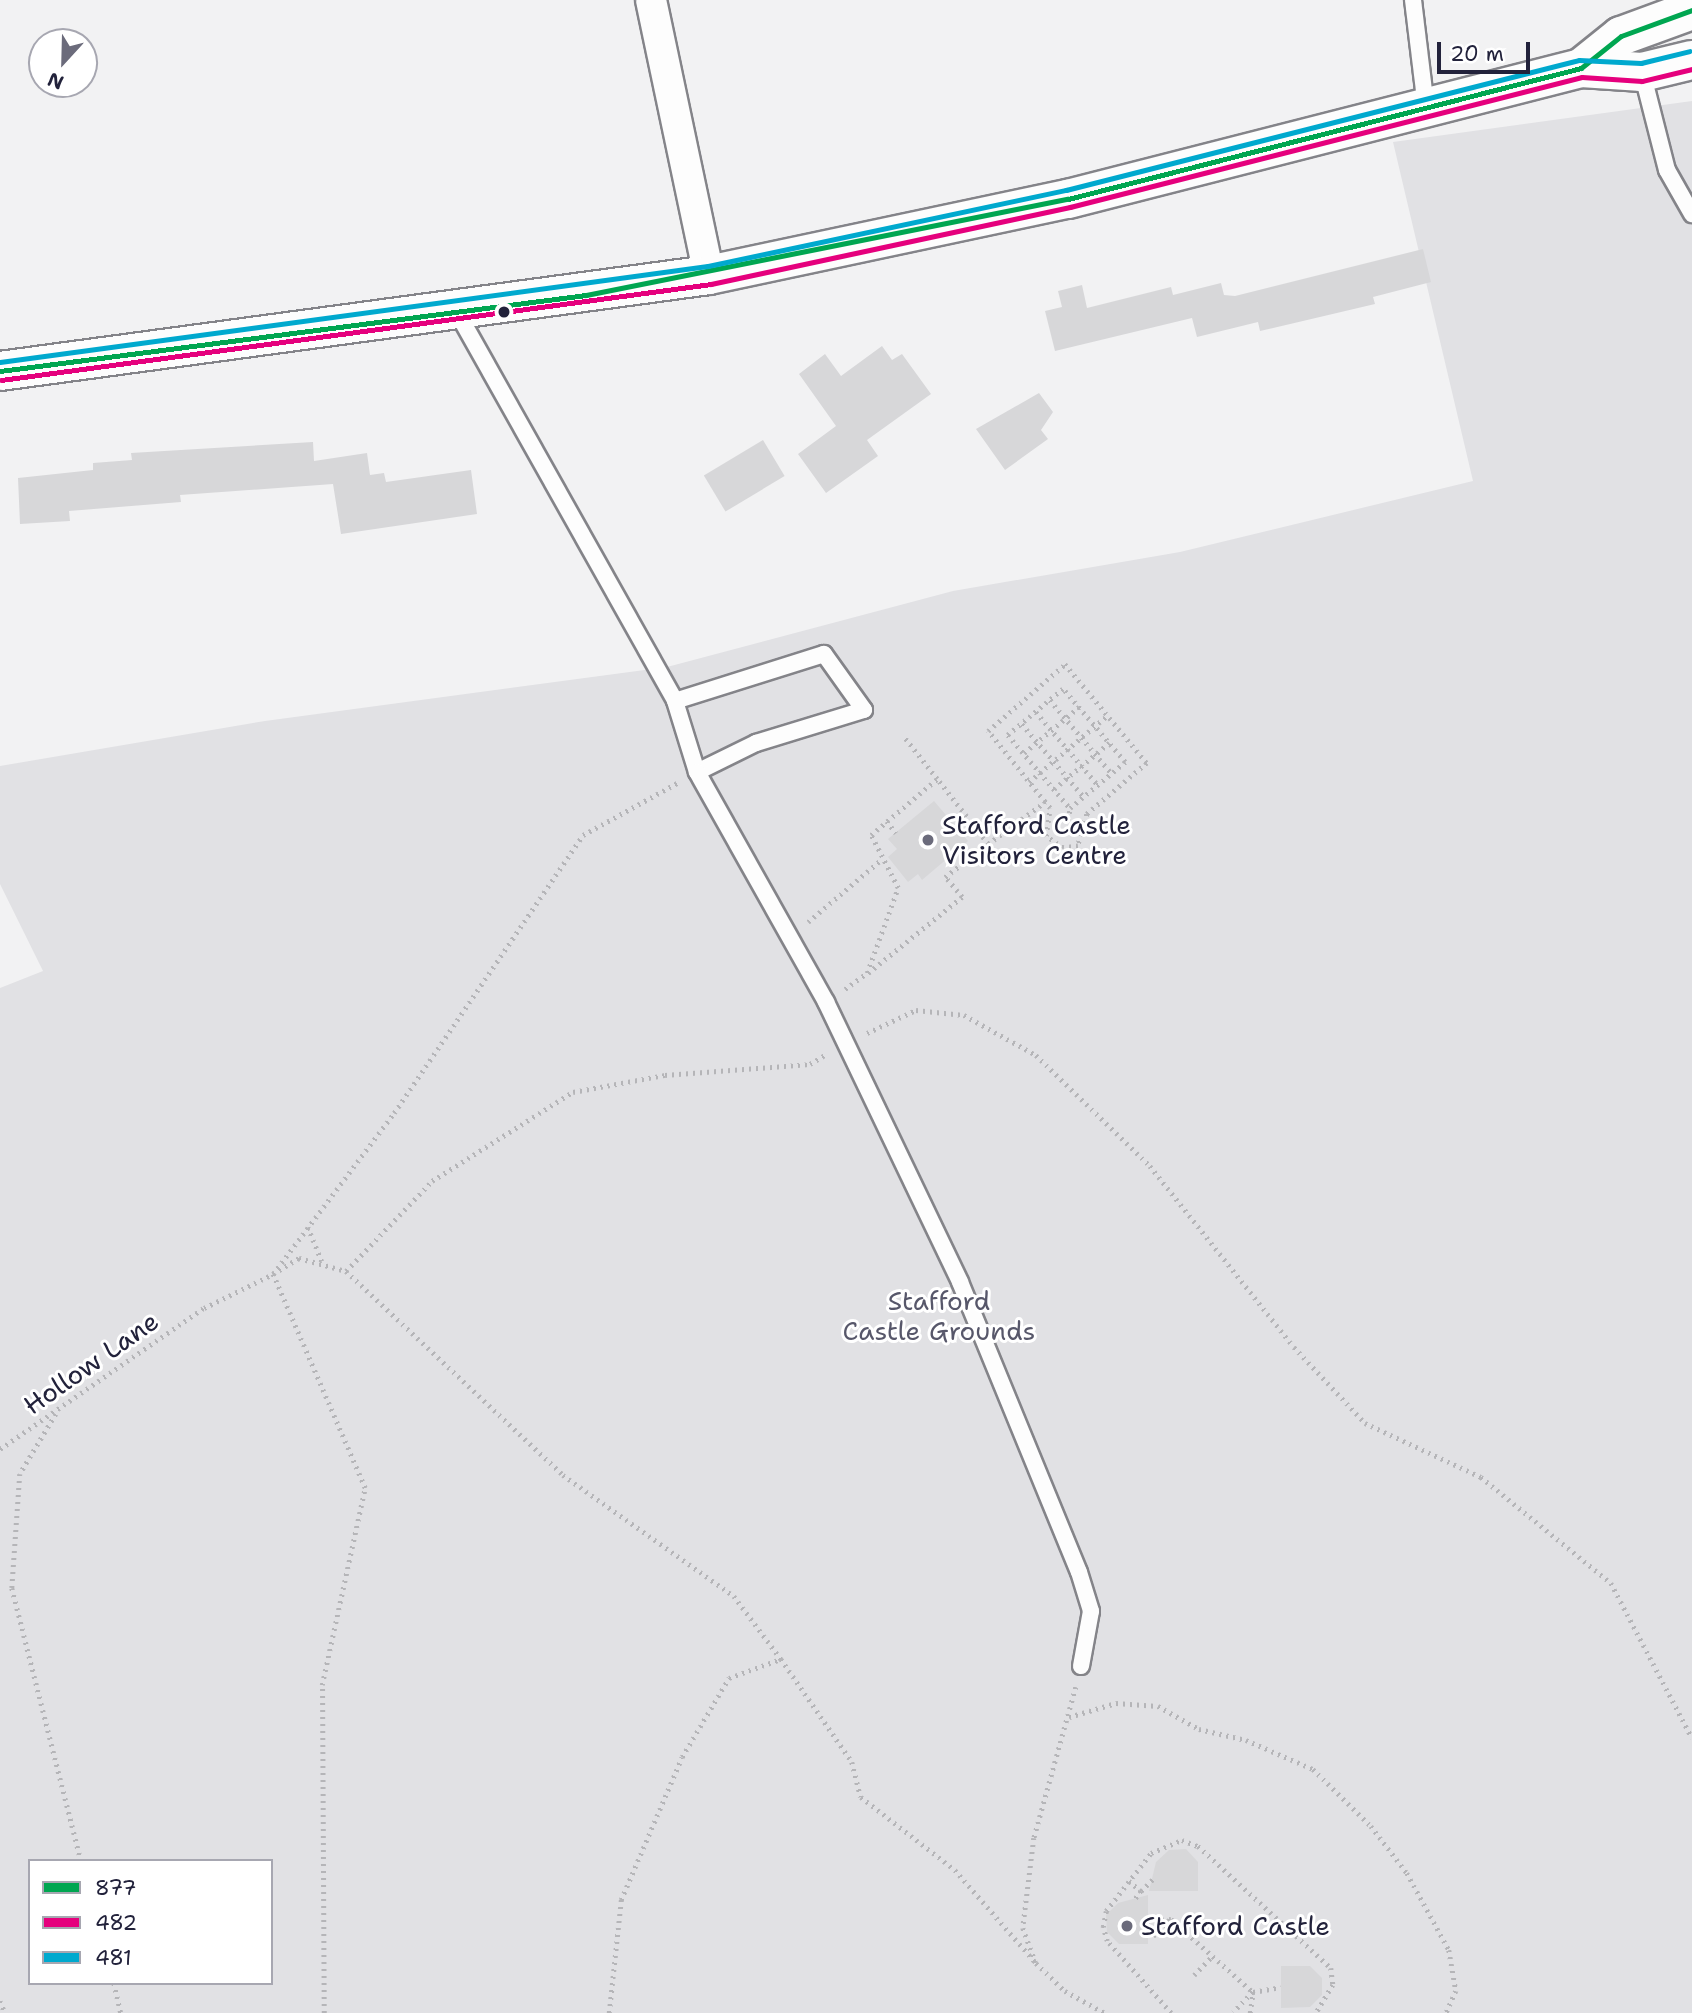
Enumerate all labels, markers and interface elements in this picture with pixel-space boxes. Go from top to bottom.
north arrow [28,28,98,98]
scale bar [1440,28,1533,72]
text: 20 m [1450,40,1504,68]
text: N [44,67,67,95]
unlabelled marker [497,305,511,319]
place label: Stafford Castle Visitors Centre [942,809,1131,870]
marker: Stafford Castle Visitors Centre [920,832,936,848]
park label: Stafford Castle Grounds [843,1285,1035,1346]
street label: Hollow Lane [18,1305,164,1421]
legend [28,1859,273,1985]
text: 877 [95,1874,137,1902]
text: 482 [95,1909,137,1937]
place label: Stafford Castle [1141,1910,1330,1942]
marker: Stafford Castle [1119,1918,1135,1934]
text: 481 [95,1944,132,1972]

